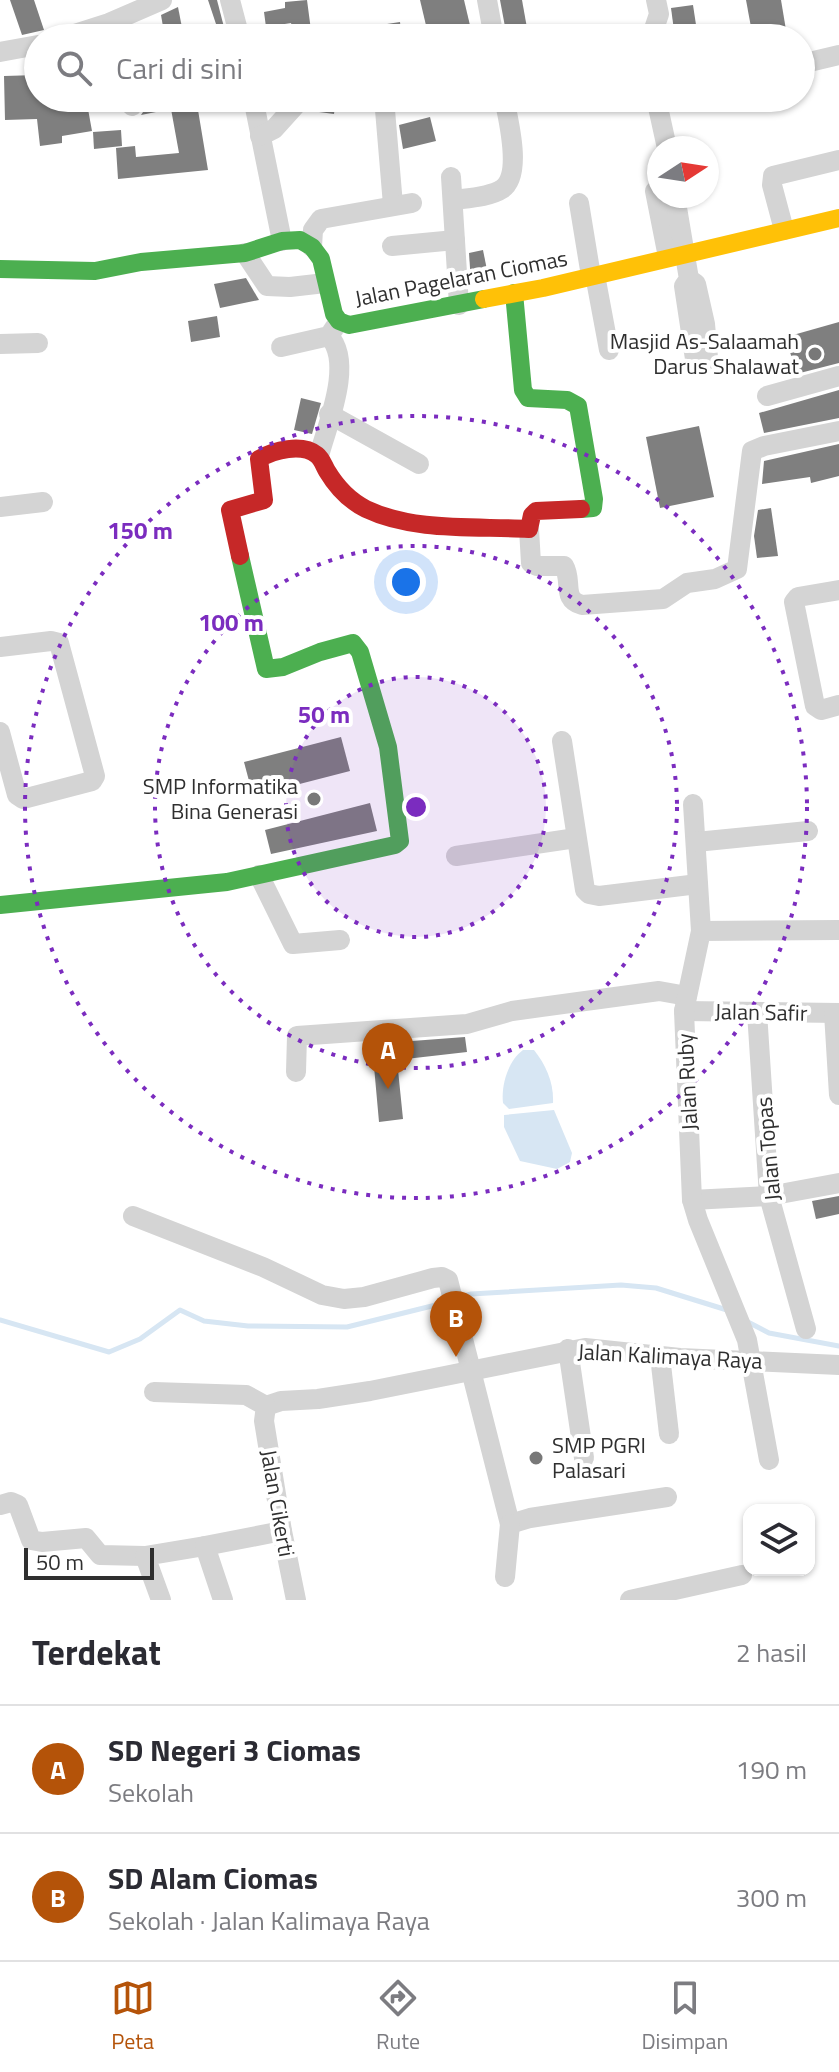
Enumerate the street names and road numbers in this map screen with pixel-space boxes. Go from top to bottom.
street label: Jalan Pagelaran Ciomas [352,241,570,315]
street label: Jalan Safir [714,994,808,1030]
street label: Jalan Ruby [667,1032,707,1131]
street label: Jalan Topas [747,1096,789,1202]
street label: Jalan Kalimaya Raya [577,1334,763,1378]
street label: Jalan Cikerti [252,1447,304,1559]

